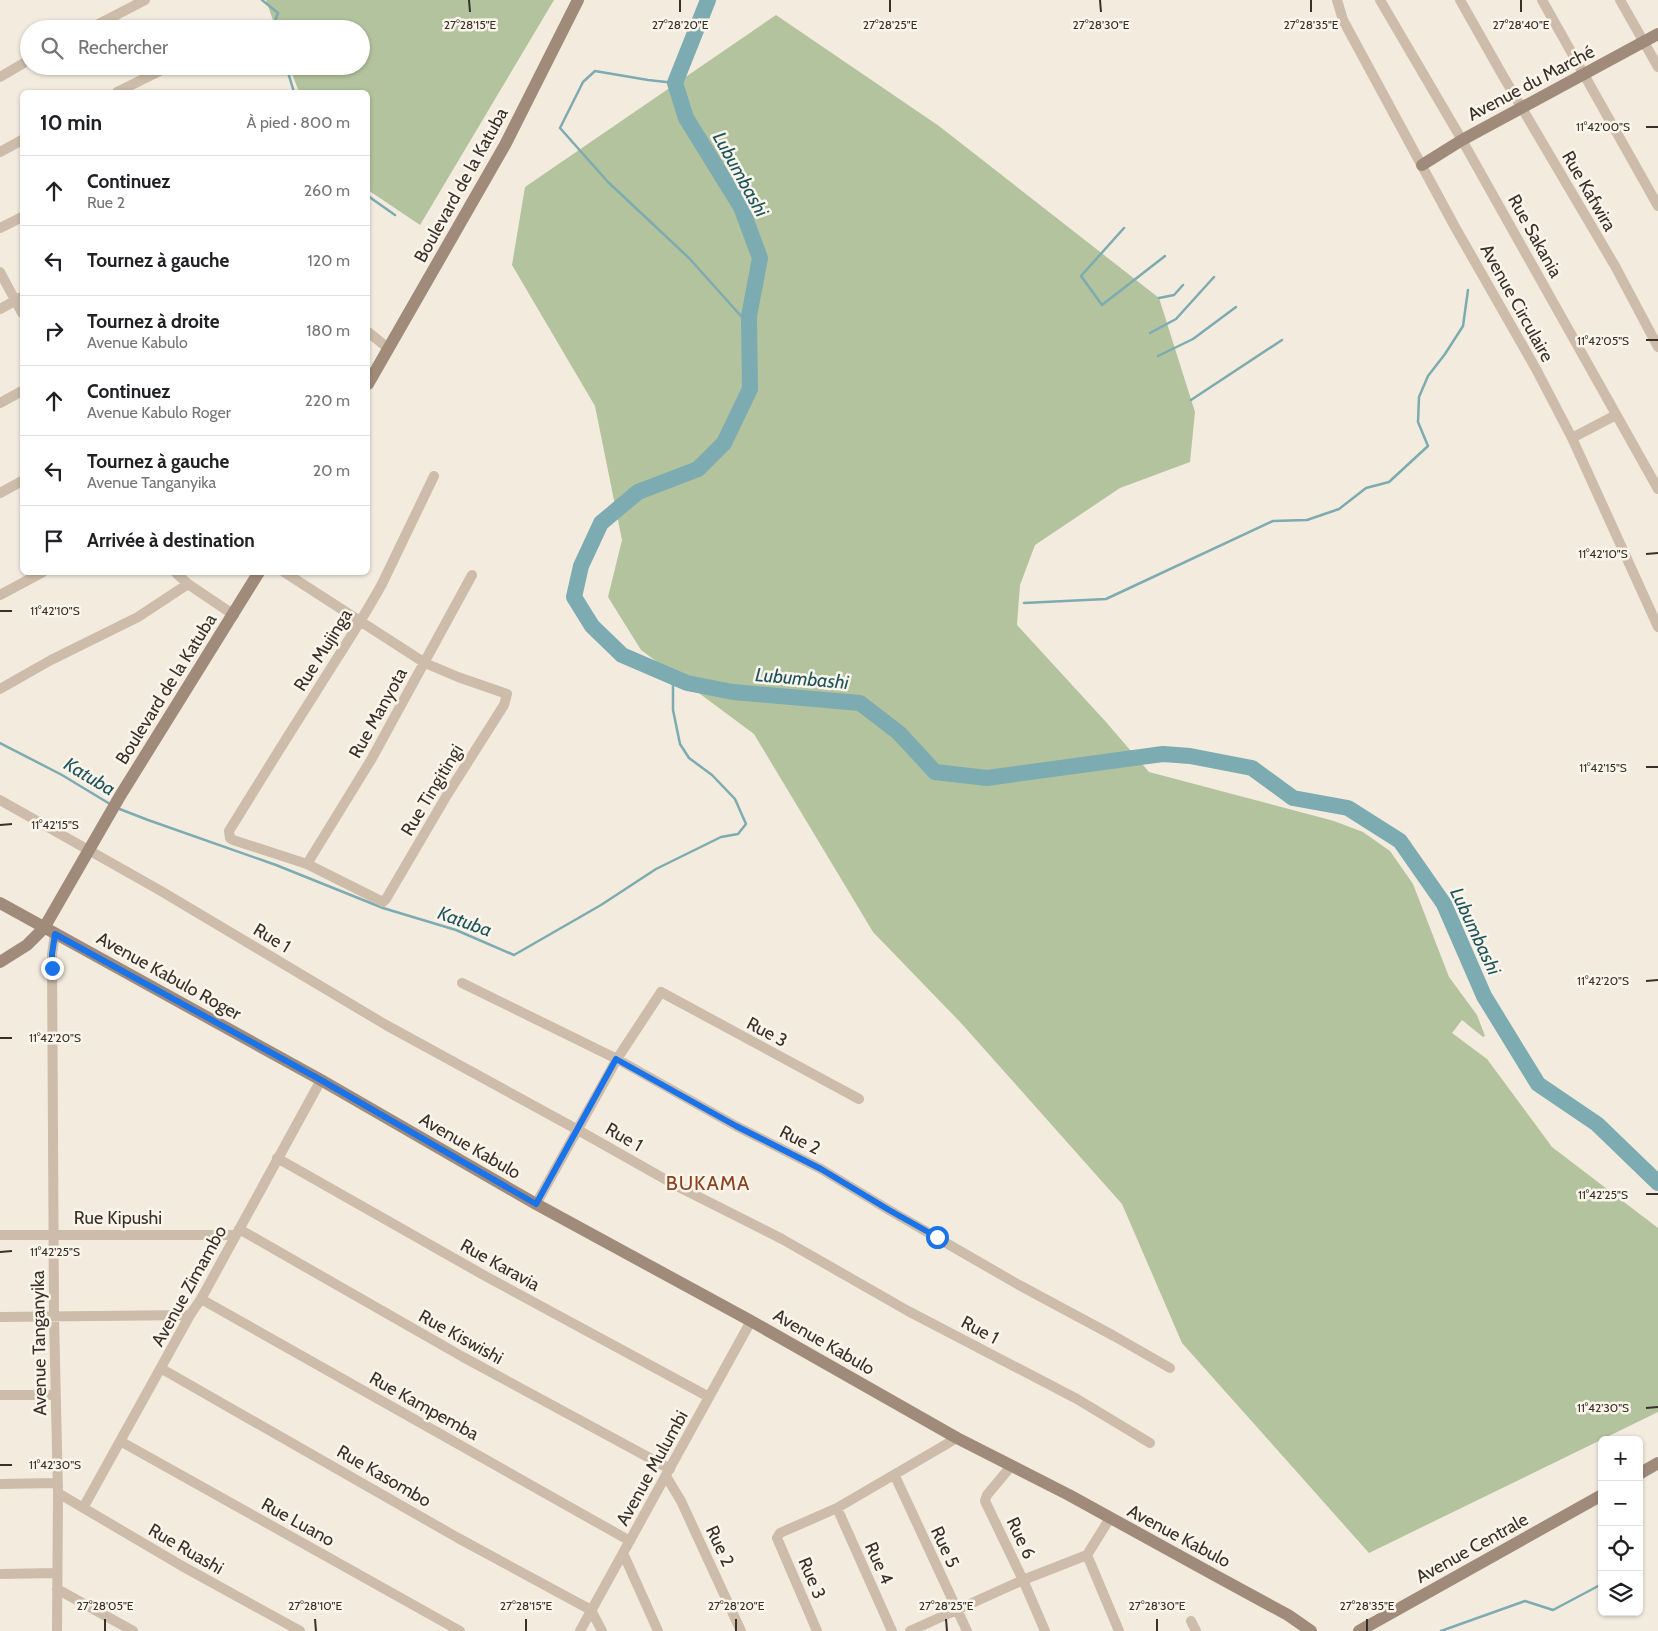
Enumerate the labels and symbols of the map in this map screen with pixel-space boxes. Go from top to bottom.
text: 27°28'15"E [444,17,497,32]
text: 27°28'20"E [652,17,709,32]
text: 27°28'25"E [863,17,918,32]
text: 27°28'30"E [1073,17,1130,32]
text: 27°28'35"E [1284,17,1339,32]
text: 27°28'40"E [1492,17,1550,32]
street label: Avenue du Marché [1464,40,1598,126]
street label: Boulevard de la Katuba [409,104,513,266]
text: 11°42'00"S [1576,119,1630,134]
water label: Lubumbashi [708,128,774,222]
street label: Rue Kafwira [1557,147,1621,235]
street label: Rue Sakania [1503,191,1567,282]
street label: Avenue Circulaire [1476,240,1558,366]
text: 11°42'05"S [1577,333,1629,348]
text: 11°42'10"S [1578,546,1628,561]
text: 11°42'10"S [30,603,80,618]
street label: Rue Mujinga [289,605,357,695]
street label: Boulevard de la Katuba [111,609,221,768]
water label: Lubumbashi [754,663,851,694]
street label: Rue Manyota [344,664,412,762]
street label: Rue Tingitingi [396,740,468,840]
water label: Katuba [60,752,120,801]
text: 11°42'15"S [1579,760,1627,775]
text: 11°42'15"S [31,817,79,832]
water label: Lubumbashi [1445,884,1506,979]
water label: Katuba [435,901,495,942]
street label: Rue 1 [250,918,294,958]
street label: Avenue Kabulo Roger [93,927,245,1025]
route end [41,957,64,980]
text: 11°42'20"S [1577,973,1629,988]
street label: Rue 3 [743,1012,791,1052]
text: 11°42'20"S [29,1030,81,1045]
street label: Avenue Kabulo [415,1108,525,1184]
street label: Rue 1 [602,1118,646,1156]
street label: Rue 2 [776,1120,824,1160]
district label: BUKAMA [666,1171,750,1195]
text: 11°42'25"S [1578,1187,1628,1202]
street label: Rue Kipushi [74,1207,162,1229]
street label: Avenue Zimambo [147,1222,231,1350]
route start [926,1226,949,1249]
street label: Rue Karavia [456,1234,544,1296]
text: 11°42'25"S [30,1244,80,1259]
street label: Avenue Tanganyika [27,1270,51,1416]
street label: Avenue Kabulo [769,1304,879,1380]
street label: Rue Kiswishi [415,1305,507,1369]
street label: Rue 1 [958,1311,1002,1349]
street label: Rue Kampemba [365,1367,483,1445]
text: 11°42'30"S [1577,1400,1629,1415]
street label: Avenue Mulumbi [611,1407,693,1529]
street label: Rue Kasombo [333,1440,435,1512]
text: 11°42'30"S [29,1457,81,1472]
street label: Rue Luano [258,1493,339,1551]
street label: Avenue Kabulo [1124,1500,1234,1572]
street label: Avenue Centrale [1412,1508,1532,1588]
street label: Rue 6 [1002,1514,1040,1562]
street label: Rue Ruashi [145,1519,227,1579]
street label: Rue 2 [701,1522,739,1570]
street label: Rue 5 [926,1523,964,1571]
street label: Rue 4 [860,1539,898,1587]
street label: Rue 3 [793,1554,831,1602]
text: 27°28'05"E [77,1598,134,1613]
text: 27°28'10"E [288,1598,342,1613]
text: 27°28'15"E [500,1598,553,1613]
text: 27°28'20"E [708,1598,765,1613]
text: 27°28'25"E [919,1598,974,1613]
text: 27°28'30"E [1129,1598,1186,1613]
text: 27°28'35"E [1340,1598,1395,1613]

